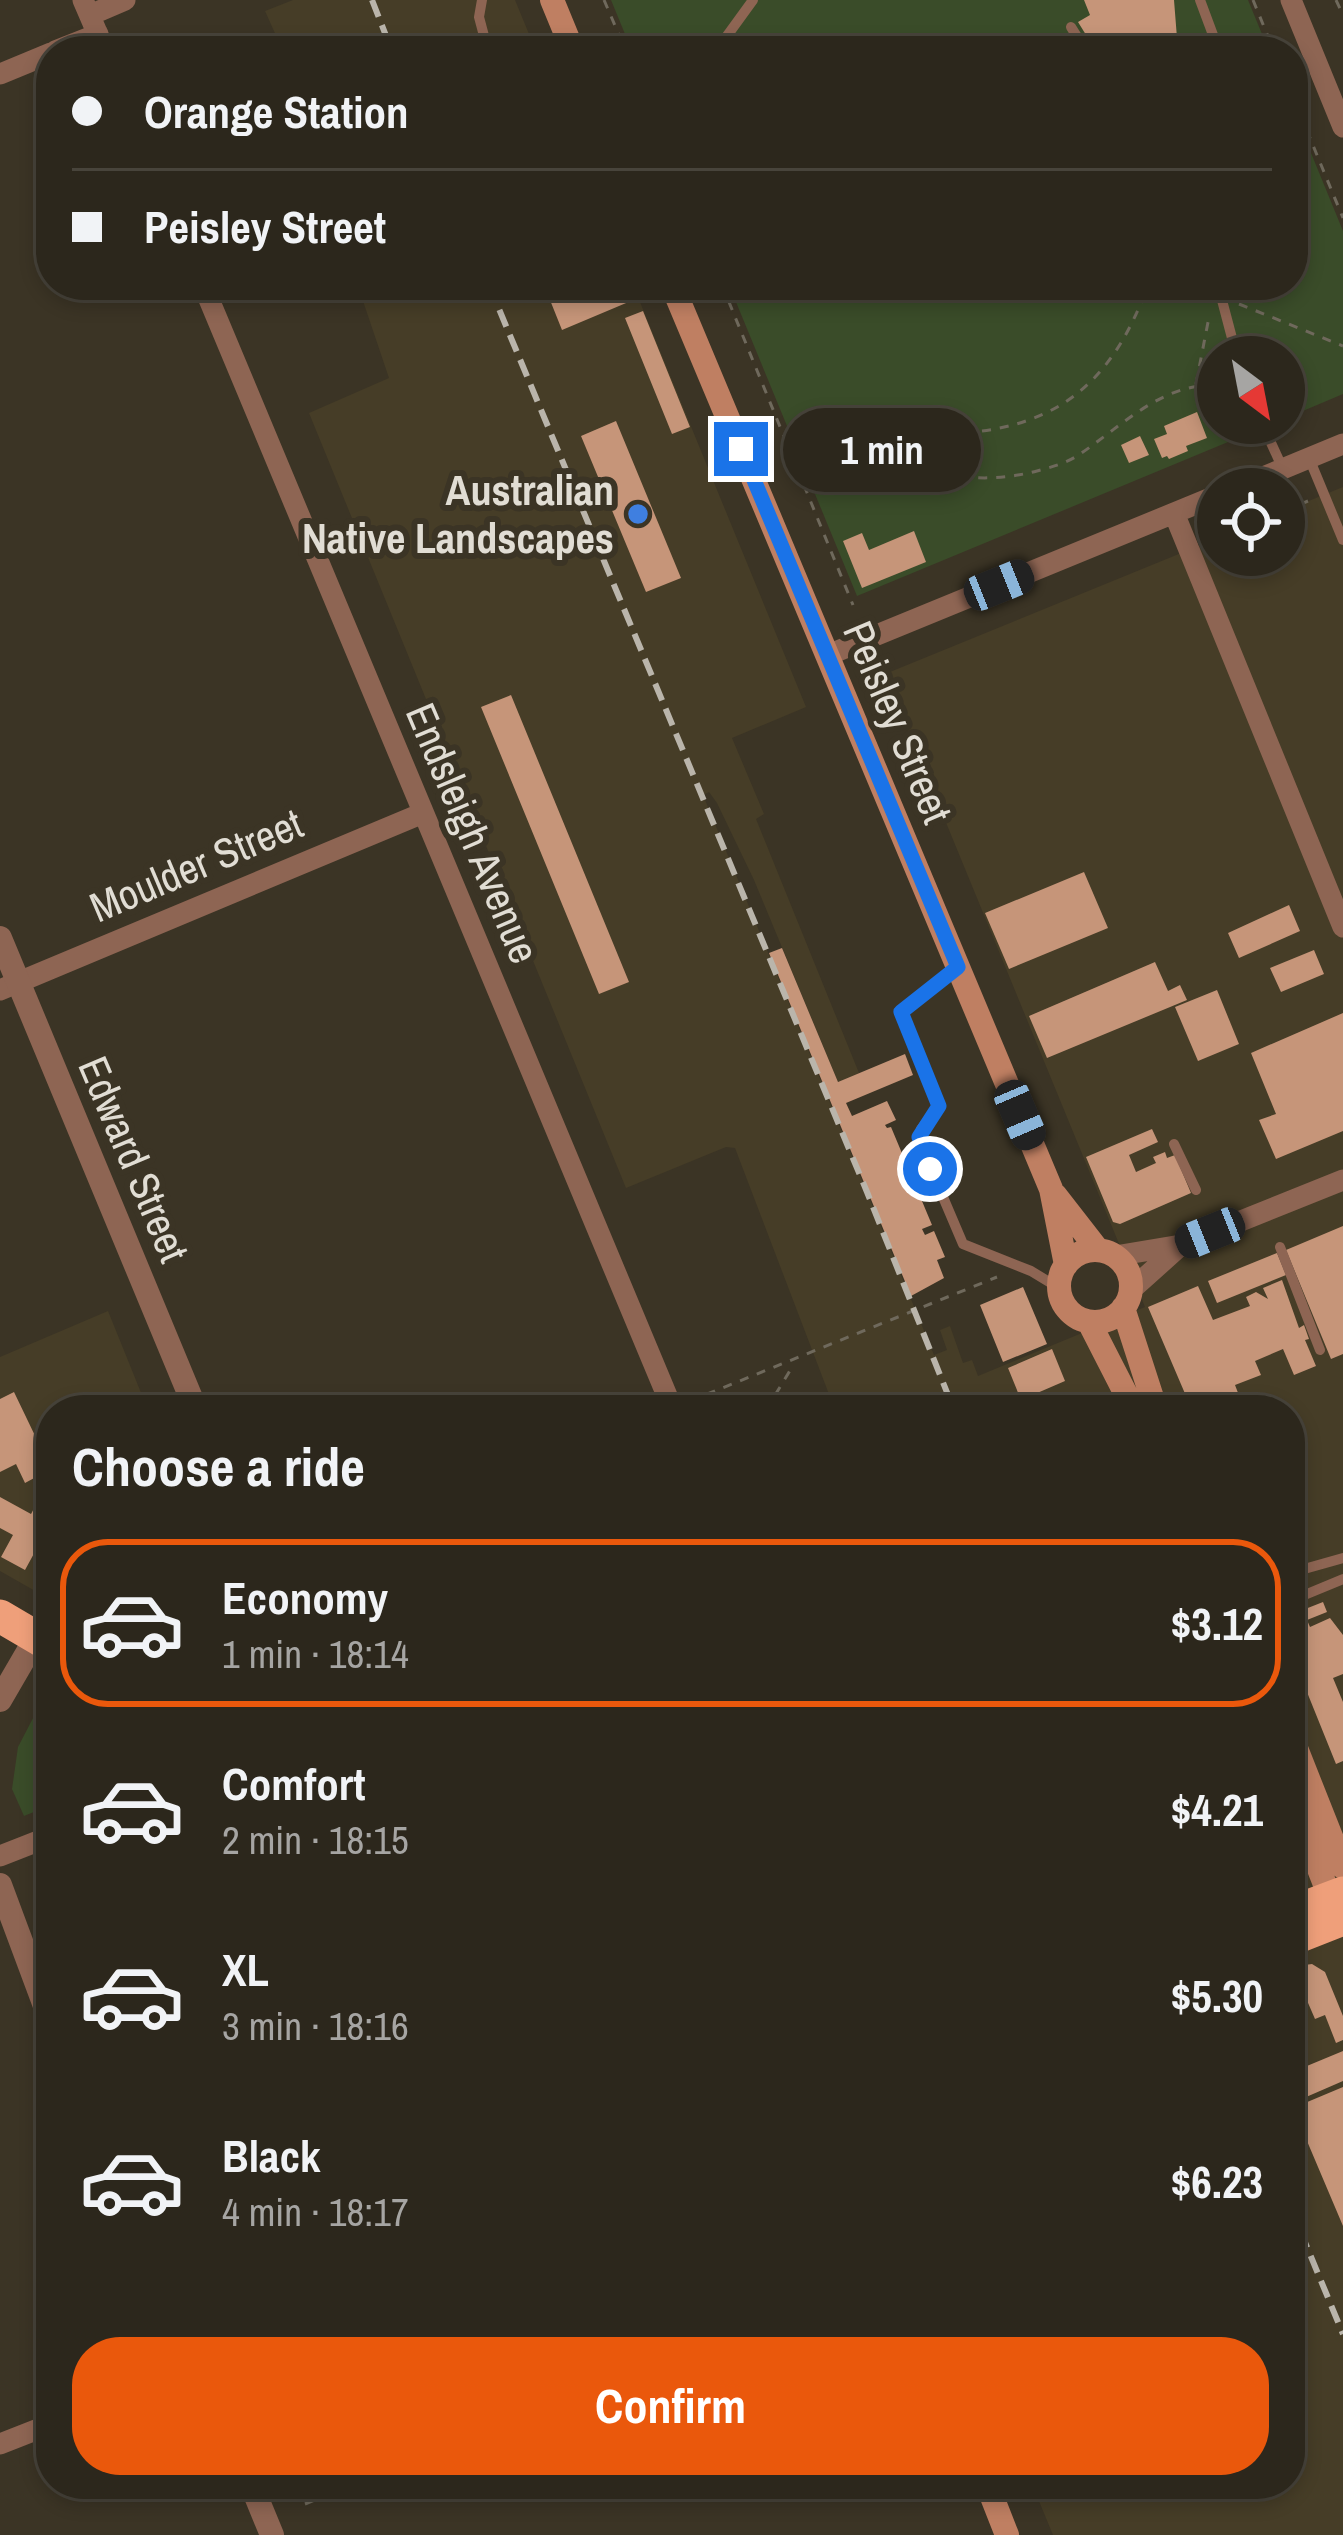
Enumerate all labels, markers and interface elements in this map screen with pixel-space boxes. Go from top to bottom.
text: Orange Station [144,81,409,142]
text: Peisley Street [144,196,386,257]
north arrow [1197,336,1305,444]
map controls [1197,336,1305,576]
callout: 1 min [783,407,981,491]
route end [714,422,768,476]
text: 1 min [840,424,924,476]
place label: Australian Native Landscapes [302,462,614,566]
button: locate [1197,468,1305,576]
marker: Australian Native Landscapes [625,501,651,527]
car [959,555,1039,615]
street label: Peisley Street [830,612,966,832]
street label: Endsleigh Avenue [393,695,553,971]
street label: Moulder Street [81,795,311,935]
street label: Edward Street [66,1048,202,1270]
car [989,1075,1051,1155]
route start [903,1142,957,1196]
car [1170,1203,1250,1263]
text: Choose a ride [72,1430,365,1503]
text: Economy [222,1567,388,1628]
icon: car [78,1569,186,1677]
text: $3.12 [1171,1593,1263,1654]
text: 1 min · 18:14 [222,1628,409,1680]
text: Comfort [222,1753,365,1814]
icon: car [78,1755,186,1863]
text: $4.21 [1171,1779,1263,1840]
text: 2 min · 18:15 [222,1814,409,1866]
text: XL [222,1939,269,2000]
icon: car [78,1941,186,2049]
text: $5.30 [1171,1965,1263,2026]
text: 3 min · 18:16 [222,2000,409,2052]
text: Black [222,2125,320,2186]
icon: car [78,2127,186,2235]
text: $6.23 [1171,2151,1263,2212]
text: 4 min · 18:17 [222,2186,409,2238]
button: Confirm [72,2337,1269,2475]

